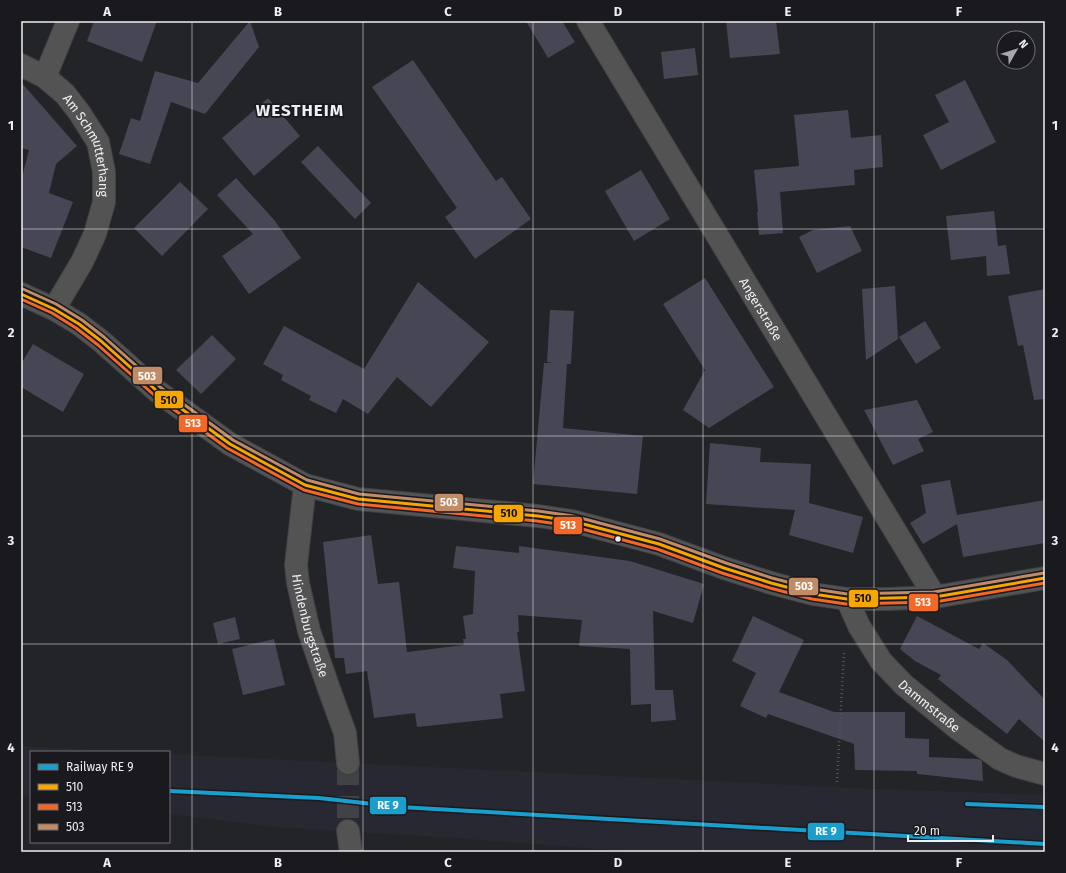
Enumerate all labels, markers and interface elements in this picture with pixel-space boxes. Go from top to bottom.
text: A [102,4,111,19]
text: B [274,4,282,19]
text: C [444,4,452,19]
text: D [614,4,623,19]
text: E [785,4,792,19]
text: F [956,4,963,19]
north arrow [996,30,1036,70]
text: N [1016,37,1031,51]
street label: Am Schmutterhang [60,91,112,197]
district label: WESTHEIM [256,100,344,121]
text: 1 [8,118,14,133]
text: 1 [1052,118,1058,133]
street label: Angerstraße [736,275,786,343]
text: 2 [8,325,15,340]
text: 2 [1052,325,1059,340]
line badge: 503 [132,366,163,385]
text: 503 [138,370,156,383]
line badge: 510 [154,390,184,409]
text: 510 [161,394,178,407]
line badge: 513 [178,414,208,433]
text: 513 [185,417,201,430]
line badge: 503 [434,493,464,512]
text: 503 [440,496,458,509]
line badge: 510 [493,504,524,523]
text: 510 [501,507,518,520]
line badge: 513 [553,516,583,535]
text: 513 [560,519,576,532]
text: 3 [7,533,15,548]
text: 3 [1051,533,1059,548]
unlabelled marker [613,534,623,544]
street label: Hindenburgstraße [290,573,332,679]
line badge: 503 [788,577,819,596]
text: 503 [795,580,813,593]
line badge: 510 [848,589,879,608]
text: 510 [855,592,872,605]
line badge: 513 [908,593,939,612]
text: 513 [915,596,931,609]
street label: Dammstraße [895,677,963,735]
text: 4 [7,740,15,755]
text: 4 [1051,740,1059,755]
legend [30,751,170,843]
text: Railway RE 9 [66,760,134,774]
text: 510 [66,780,84,794]
line badge: RE 9 [369,796,407,815]
text: RE 9 [377,799,399,812]
text: 513 [66,800,83,814]
scale bar [908,817,993,843]
text: 503 [66,820,85,834]
line badge: RE 9 [807,822,845,841]
text: 20 m [914,824,940,838]
text: RE 9 [815,825,837,838]
text: A [102,855,111,870]
text: B [274,855,282,870]
text: C [444,855,452,870]
text: D [614,855,623,870]
text: E [785,855,792,870]
text: F [956,855,963,870]

